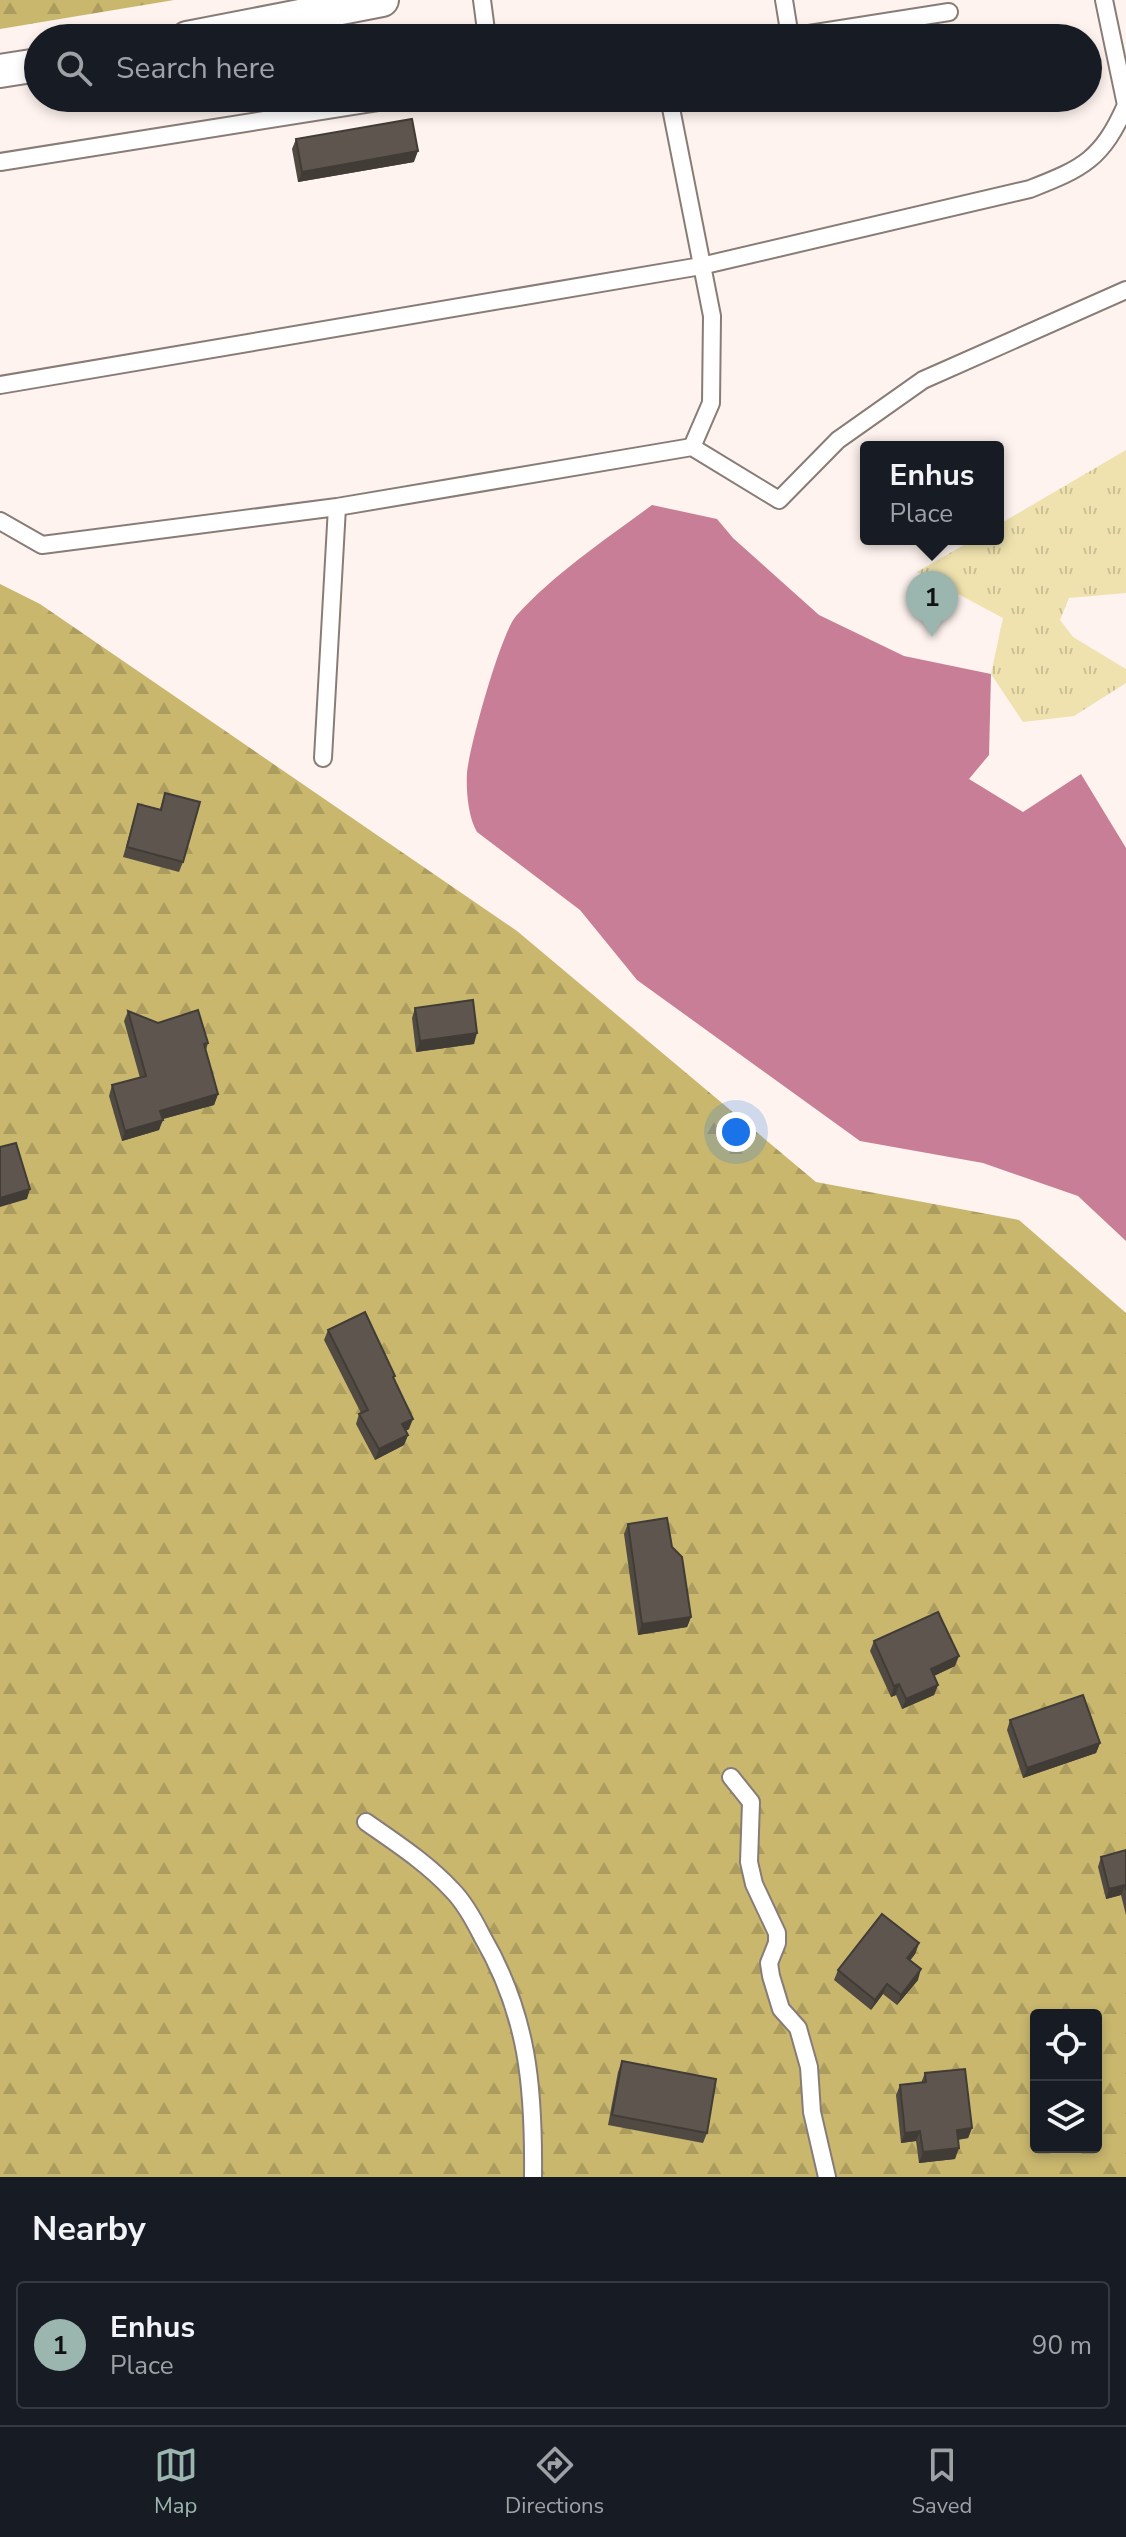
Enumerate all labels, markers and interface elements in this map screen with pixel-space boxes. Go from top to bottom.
search box [24,24,1102,112]
icon: search [52,46,96,90]
text: Search here [116,48,275,89]
popup [860,441,1004,545]
text: Enhus [889,455,975,496]
text: Place [889,496,953,531]
pin: 1 [906,571,958,637]
your location [716,1112,756,1152]
map controls [1030,2009,1102,2153]
button: locate [1030,2009,1102,2081]
button: layers [1030,2081,1102,2153]
text: Nearby [32,2206,146,2252]
text: Enhus [110,2307,195,2348]
text: 1 [52,2328,68,2363]
text: 90 m [1032,2328,1092,2363]
text: Place [110,2348,174,2383]
tab: Map [154,2443,198,2521]
tab: Directions [505,2443,604,2521]
tab: Saved [912,2443,972,2521]

